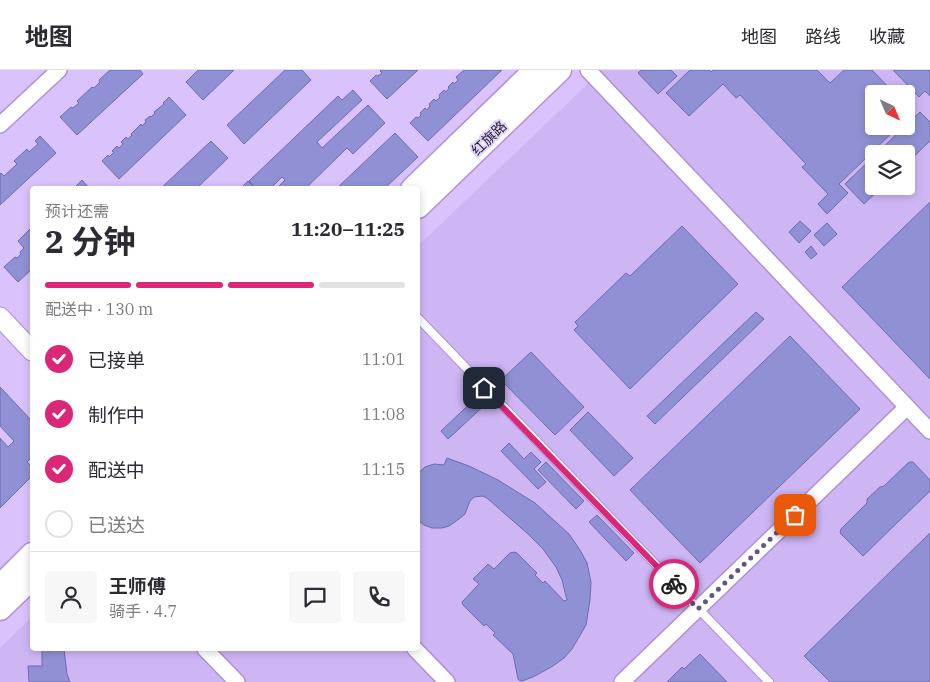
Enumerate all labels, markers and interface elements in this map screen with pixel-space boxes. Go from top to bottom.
text: 地图 [25,20,73,52]
text: 地图 [741,25,777,48]
text: 路线 [805,25,841,48]
text: 收藏 [869,25,905,48]
north arrow [865,85,915,135]
map controls [865,85,915,195]
street label: 红旗路 [468,117,510,159]
button: layers [865,145,915,195]
text: 预计还需 [45,201,109,221]
text: 11:20–11:25 [291,217,405,241]
text: 2 分钟 [45,220,136,262]
text: 配送中 · 130 m [45,299,153,319]
icon: check [45,345,73,373]
text: 已接单 [88,348,145,372]
text: 11:01 [362,349,405,369]
pin [463,367,505,409]
icon: home [470,374,498,402]
icon: check [45,400,73,428]
text: 制作中 [88,403,145,427]
text: 11:08 [362,404,405,424]
icon: check [45,455,73,483]
text: 配送中 [88,458,145,482]
text: 11:15 [362,459,405,479]
pin [774,494,816,536]
icon: bag [781,501,809,529]
text: 已送达 [88,513,145,537]
courier [649,559,699,609]
icon: bike [660,570,688,598]
button: person [45,571,97,623]
button: chat [289,571,341,623]
button: phone [353,571,405,623]
text: 王师傅 [109,574,166,598]
text: 骑手 · 4.7 [109,601,177,621]

